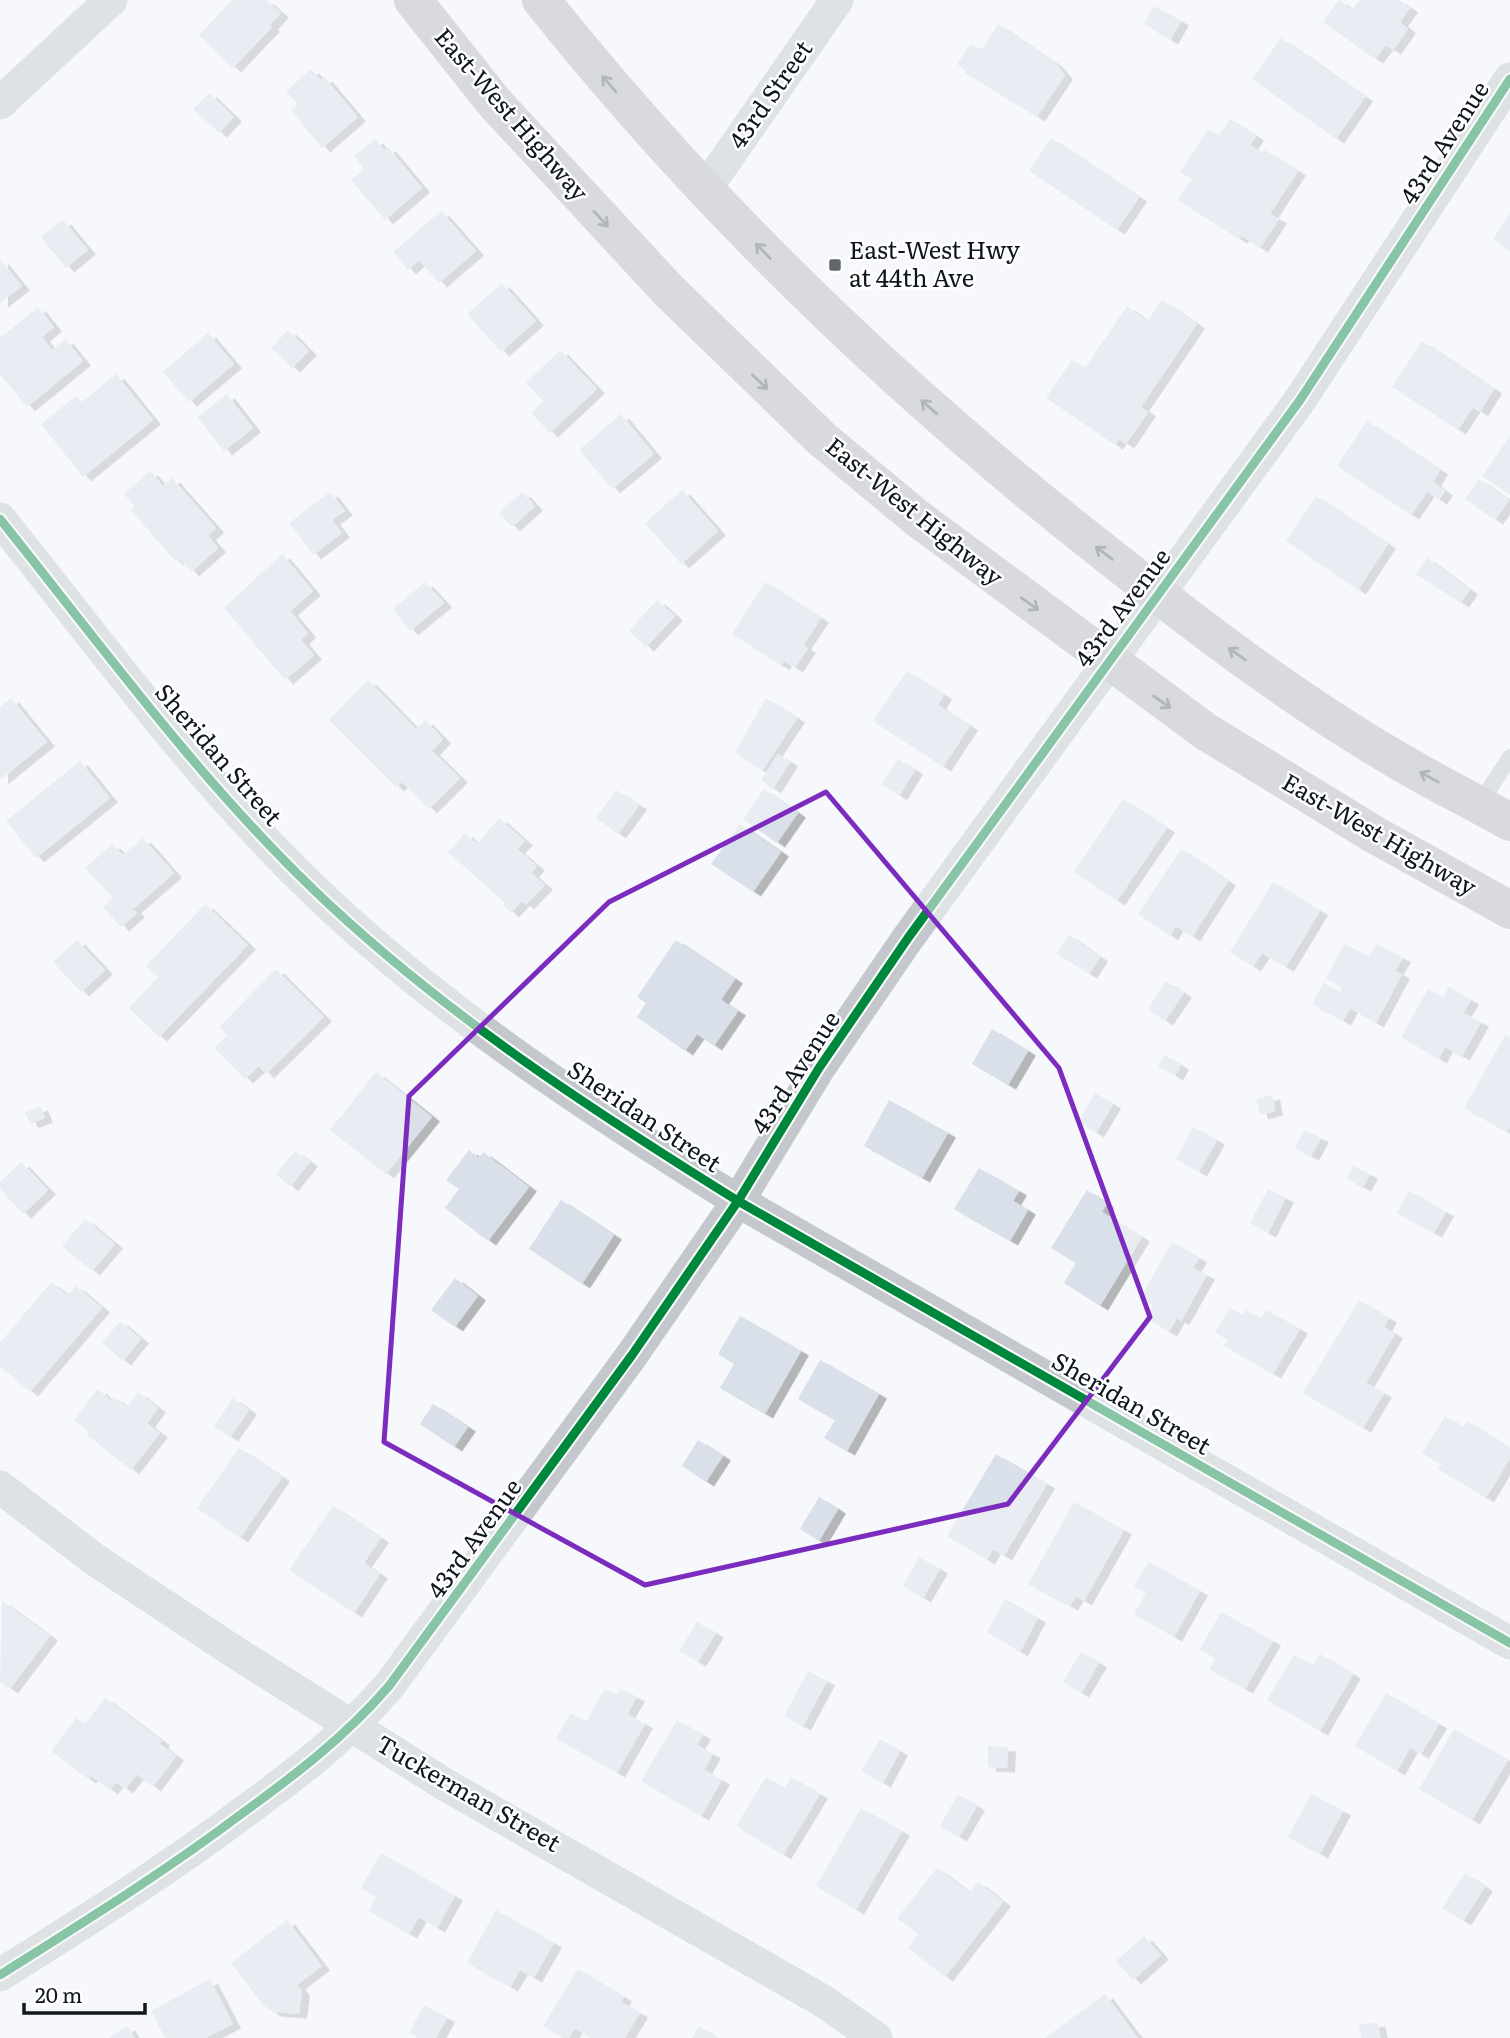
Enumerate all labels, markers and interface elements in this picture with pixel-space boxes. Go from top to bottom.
street label: East-West Highway [428,19,598,208]
street label: 43rd Street [719,32,819,155]
street label: 43rd Avenue [1390,73,1496,210]
one-way arrow [601,75,617,93]
one-way arrow [593,210,610,227]
place label: East-West Hwy at 44th Ave [849,231,1020,294]
one-way arrow [755,243,772,260]
marker: East-West Hwy at 44th Ave [827,257,843,273]
one-way arrow [751,373,768,390]
one-way arrow [920,399,938,415]
street label: East-West Highway [819,427,1012,593]
street label: 43rd Avenue [1065,540,1177,673]
one-way arrow [1095,545,1113,560]
one-way arrow [1020,597,1039,612]
one-way arrow [1228,647,1248,661]
street label: Sheridan Street [148,675,292,832]
one-way arrow [1152,695,1171,709]
street label: East-West Highway [1277,763,1484,903]
one-way arrow [1419,770,1439,784]
street label: 43rd Avenue [741,1003,847,1140]
street label: Sheridan Street [562,1051,729,1179]
street label: Sheridan Street [1046,1342,1219,1462]
street label: 43rd Avenue [417,1470,529,1605]
street label: Tuckerman Street [371,1725,568,1859]
scale bar [24,1972,145,2016]
text: 20 m [35,1978,82,2009]

